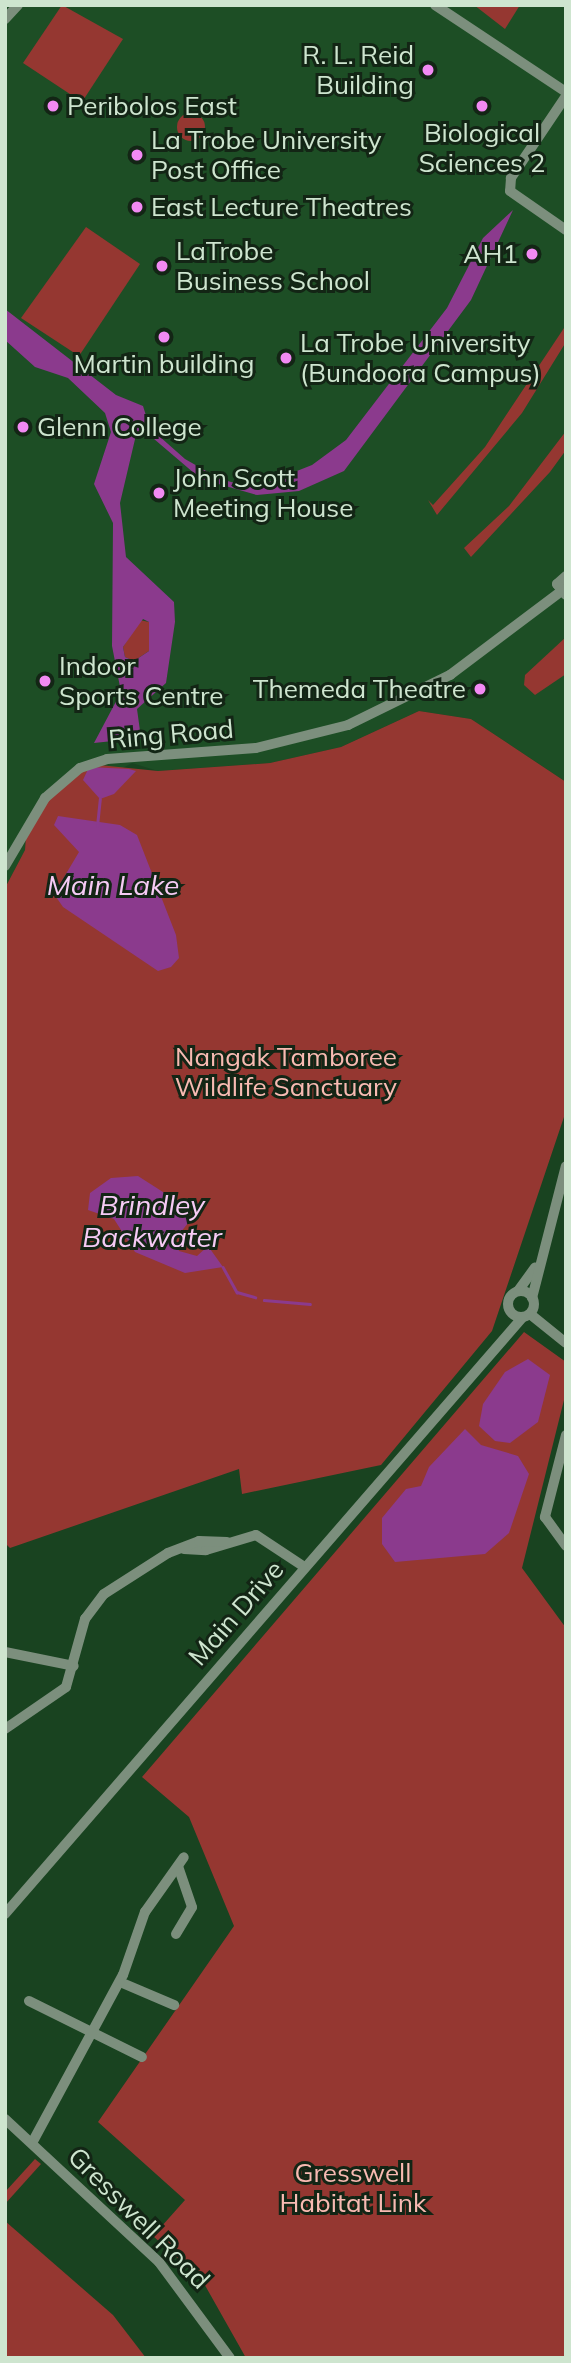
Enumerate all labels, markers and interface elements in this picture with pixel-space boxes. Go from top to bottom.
place label: R. L. Reid Building [302,39,414,100]
marker: R. L. Reid Building [420,62,436,78]
place label: Peribolos East [67,90,237,122]
marker: Peribolos East [45,98,61,114]
marker: Biological Sciences 2 [474,98,490,114]
place label: Biological Sciences 2 [419,117,545,178]
place label: La Trobe University Post Office [151,124,382,186]
marker: La Trobe University Post Office [129,147,145,163]
place label: East Lecture Theatres [151,191,412,223]
marker: East Lecture Theatres [129,199,145,215]
place label: LaTrobe Business School [176,235,370,296]
place label: AH1 [463,238,518,270]
marker: AH1 [524,246,540,262]
marker: LaTrobe Business School [154,258,170,274]
place label: La Trobe University (Bundoora Campus) [300,327,541,388]
marker: Martin building [156,329,172,345]
place label: Martin building [73,348,255,380]
marker: La Trobe University (Bundoora Campus) [278,350,294,366]
place label: Glenn College [37,411,202,443]
marker: Glenn College [15,419,31,435]
place label: John Scott Meeting House [173,462,353,524]
marker: John Scott Meeting House [151,485,167,501]
place label: Indoor Sports Centre [59,650,223,712]
marker: Indoor Sports Centre [37,673,53,689]
place label: Themeda Theatre [253,673,466,705]
marker: Themeda Theatre [472,681,488,697]
street label: Ring Road [107,713,235,755]
water label: Main Lake [47,868,179,902]
park label: Nangak Tamboree Wildlife Sanctuary [175,1041,397,1102]
water label: Brindley Backwater [82,1188,222,1254]
street label: Main Drive [182,1554,290,1672]
street label: Gresswell Road [62,2141,216,2295]
park label: Gresswell Habitat Link [280,2157,426,2218]

